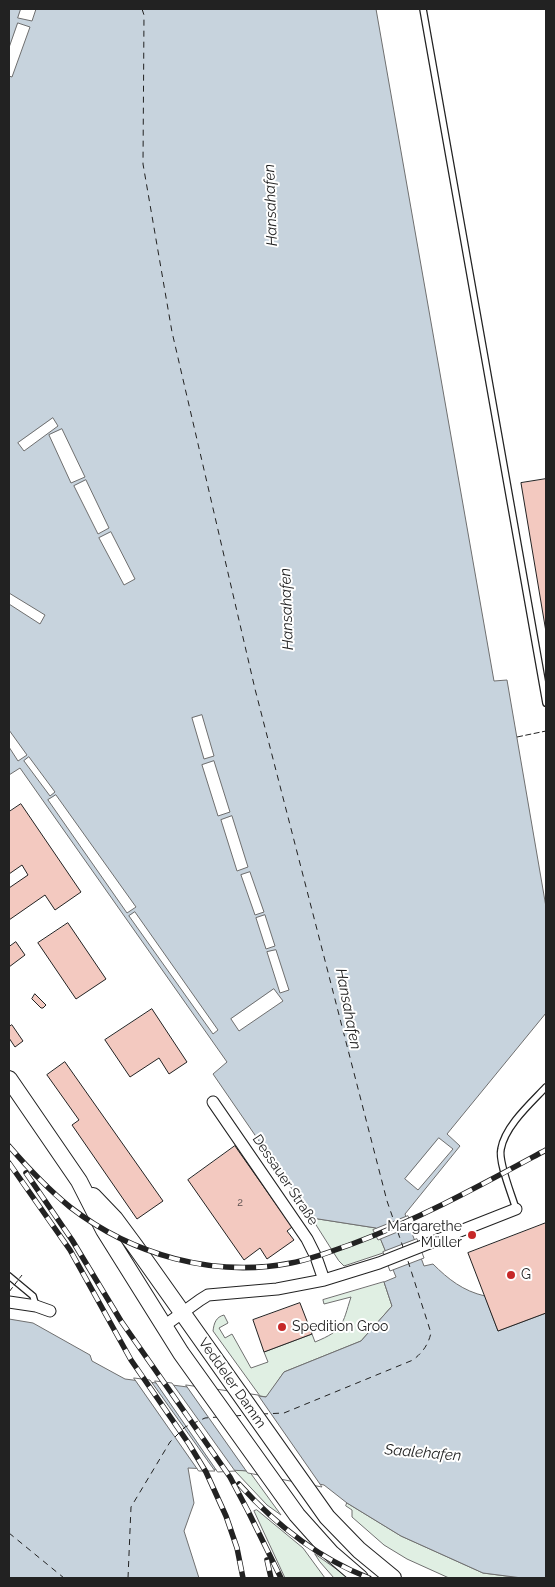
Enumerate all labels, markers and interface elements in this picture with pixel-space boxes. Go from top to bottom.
water label: Hansahafen [261,164,281,246]
water label: Hansahafen [277,568,297,650]
water label: Hansahafen [331,967,365,1051]
street label: Dessauer Straße [248,1131,322,1229]
house number: 2 [237,1196,243,1210]
place label: Margarethe Müller [387,1219,462,1252]
marker: Margarethe Müller [466,1229,478,1241]
place label: G [521,1267,531,1283]
marker: G [505,1269,517,1281]
place label: Spedition Groo [292,1319,388,1335]
marker: Spedition Groo [276,1321,288,1333]
street label: Veddeler Damm [195,1335,269,1431]
water label: Saalehafen [384,1441,462,1465]

